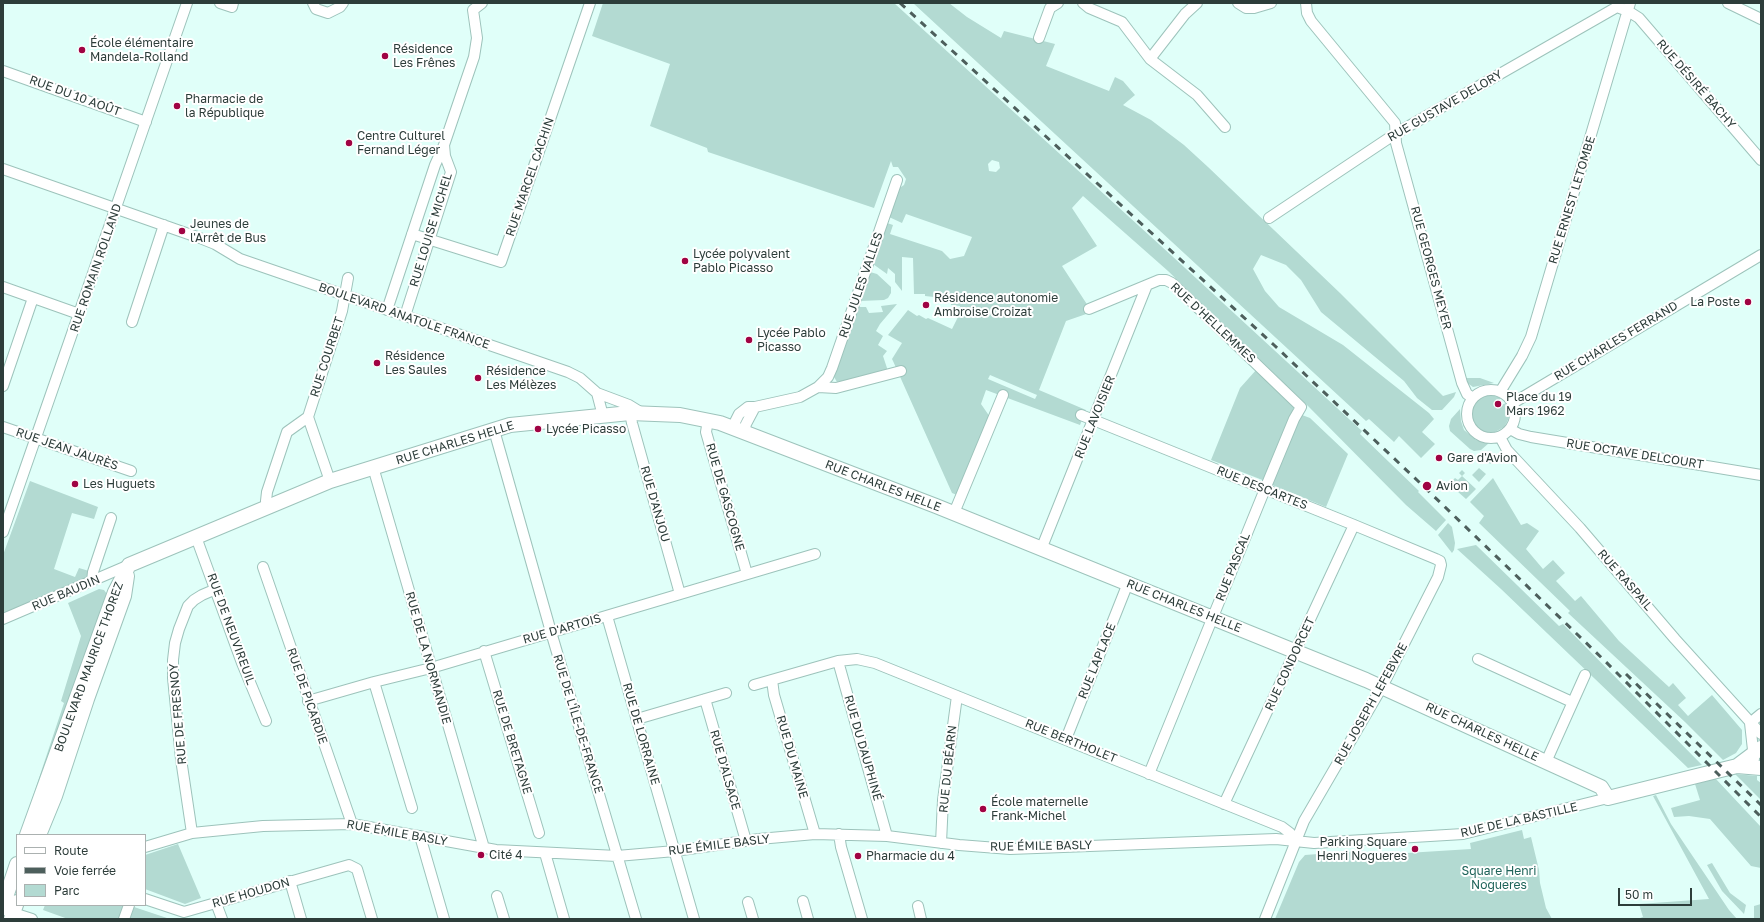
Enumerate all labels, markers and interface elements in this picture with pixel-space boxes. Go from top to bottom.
place label: École élémentaire Mandela-Rolland [90,36,193,64]
street label: RUE DÉSIRÉ BACHY [1653,37,1739,131]
place label: Résidence Les Frênes [393,42,455,70]
marker: École élémentaire Mandela-Rolland [77,45,87,55]
marker: Résidence Les Frênes [380,51,390,61]
street label: RUE GUSTAVE DELORY [1385,67,1505,145]
street label: RUE DU 10 AOÛT [27,73,123,119]
place label: Pharmacie de la République [185,92,264,120]
marker: Pharmacie de la République [172,101,182,111]
street label: RUE MARCEL CACHIN [503,116,557,238]
place label: Centre Culturel Fernand Léger [357,129,445,157]
street label: RUE ERNEST LETOMBE [1546,134,1598,266]
marker: Centre Culturel Fernand Léger [344,138,354,148]
street label: RUE LOUISE MICHEL [407,171,455,289]
street label: RUE ROMAIN ROLLAND [67,202,125,334]
street label: RUE GEORGES MEYER [1408,205,1454,331]
place label: Jeunes de l'Arrêt de Bus [190,217,266,245]
marker: Jeunes de l'Arrêt de Bus [177,226,187,236]
street label: RUE JULES VALLES [836,230,886,340]
place label: Lycée polyvalent Pablo Picasso [693,247,790,275]
marker: Lycée polyvalent Pablo Picasso [680,256,690,266]
street label: BOULEVARD ANATOLE FRANCE [317,280,491,352]
street label: RUE D'HELLEMMES [1167,280,1259,366]
place label: Résidence autonomie Ambroise Croizat [934,291,1058,319]
place label: La Poste [1690,295,1740,309]
marker: La Poste [1743,297,1753,307]
street label: RUE CHARLES FERRAND [1552,298,1680,384]
marker: Résidence autonomie Ambroise Croizat [921,300,931,310]
street label: RUE COURBET [307,315,347,399]
place label: Lycée Pablo Picasso [757,326,826,354]
marker: Lycée Pablo Picasso [744,335,754,345]
place label: Résidence Les Saules [385,349,447,377]
marker: Résidence Les Saules [372,358,382,368]
place label: Résidence Les Mélèzes [486,364,556,392]
marker: Résidence Les Mélèzes [473,373,483,383]
street label: RUE LAVOISIER [1072,373,1118,461]
place label: Place du 19 Mars 1962 [1506,390,1572,418]
marker: Place du 19 Mars 1962 [1493,399,1503,409]
street label: RUE CHARLES HELLE [394,418,516,468]
place label: Lycée Picasso [546,422,626,436]
marker: Lycée Picasso [533,424,543,434]
street label: RUE JEAN JAURÈS [14,425,120,473]
street label: RUE OCTAVE DELCOURT [1565,436,1705,472]
street label: RUE DE GASCOGNE [703,441,747,553]
place label: Gare d'Avion [1447,451,1518,465]
marker: Gare d'Avion [1434,453,1444,463]
street label: RUE CHARLES HELLE [823,457,943,515]
street label: RUE DESCARTES [1214,463,1310,513]
street label: RUE D'ANJOU [637,464,673,544]
place label: Les Huguets [83,477,155,491]
marker: Les Huguets [70,479,80,489]
place label: Avion [1436,479,1468,493]
marker: Avion [1421,480,1433,492]
street label: RUE PASCAL [1213,531,1253,603]
street label: RUE RASPAIL [1594,546,1656,614]
street label: RUE DE NEUVIREUIL [204,571,258,687]
street label: RUE BAUDIN [30,572,102,614]
street label: RUE CHARLES HELLE [1124,576,1244,636]
street label: BOULEVARD MAURICE THOREZ [51,580,127,754]
street label: RUE DE LA NORMANDIE [402,590,454,726]
street label: RUE D'ARTOIS [521,611,603,647]
street label: RUE CONDORCET [1262,615,1318,713]
street label: RUE LAPLACE [1075,621,1119,701]
street label: RUE JOSEPH LEFEBVRE [1331,640,1411,768]
street label: RUE DE PICARDIE [284,646,330,746]
street label: RUE DE L'ÎLE-DE-FRANCE [550,653,606,795]
street label: RUE DE FRESNOY [166,663,190,765]
street label: RUE DE LORRAINE [620,681,662,787]
street label: RUE DE BRETAGNE [489,688,535,796]
street label: RUE DU DAUPHINÉ [841,694,885,802]
street label: RUE CHARLES HELLE [1423,700,1541,764]
street label: RUE DU MAINE [773,714,811,800]
street label: RUE BERTHOLET [1023,716,1119,766]
street label: RUE DU BÉARN [936,725,960,813]
street label: RUE D'ALSACE [707,728,743,812]
place label: École maternelle Frank-Michel [991,795,1088,823]
street label: RUE DE LA BASTILLE [1459,800,1579,840]
marker: École maternelle Frank-Michel [978,804,988,814]
street label: RUE ÉMILE BASLY [345,817,449,849]
street label: RUE ÉMILE BASLY [667,832,771,858]
legend [16,834,146,906]
place label: Parking Square Henri Nogueres [1317,835,1407,863]
street label: RUE ÉMILE BASLY [990,838,1092,854]
text: Route [54,843,88,858]
marker: Parking Square Henri Nogueres [1410,844,1420,854]
place label: Cité 4 [489,848,522,862]
place label: Pharmacie du 4 [866,849,955,863]
marker: Cité 4 [476,850,486,860]
marker: Pharmacie du 4 [853,851,863,861]
text: Voie ferrée [54,863,116,878]
park label: Square Henri Nogueres [1462,864,1536,892]
street label: RUE HOUDON [210,875,292,911]
scale bar [1620,880,1694,906]
text: Parc [54,883,80,898]
text: 50 m [1625,887,1653,902]

